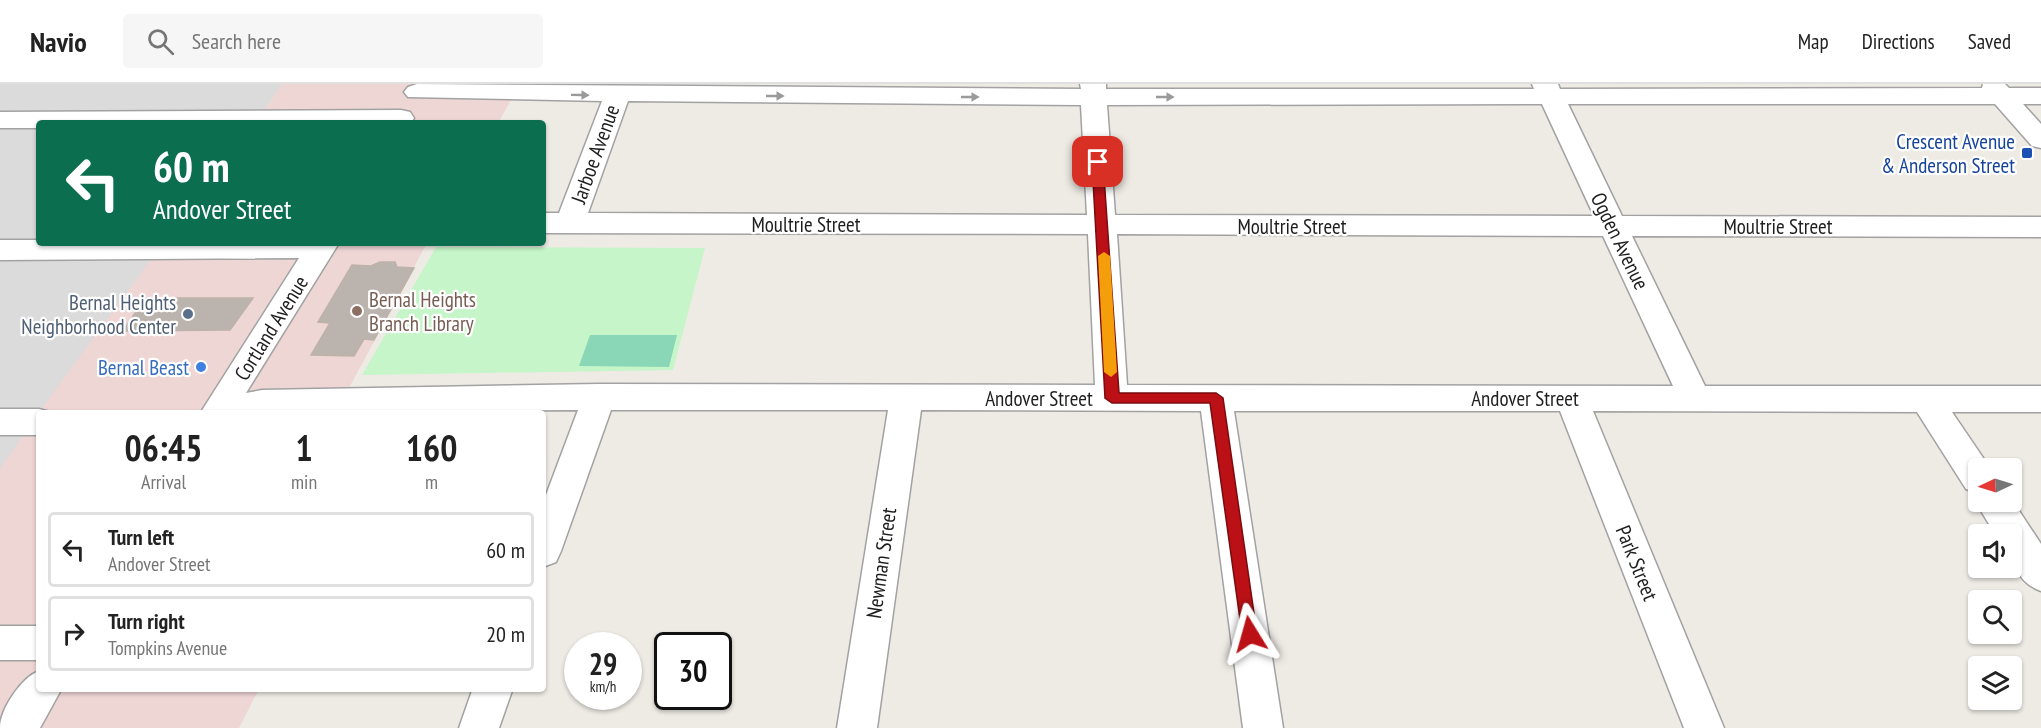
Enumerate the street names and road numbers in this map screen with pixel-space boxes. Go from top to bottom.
street label: Jarboe Avenue [564,101,625,208]
street label: Ogden Avenue [1585,188,1655,294]
street label: Moultrie Street [751,211,861,238]
street label: Moultrie Street [1237,213,1347,240]
street label: Moultrie Street [1723,213,1833,240]
street label: Cortland Avenue [228,270,314,386]
street label: Andover Street [985,385,1093,412]
street label: Andover Street [1471,385,1579,412]
street label: Newman Street [860,506,902,620]
street label: Park Street [1610,521,1664,605]

